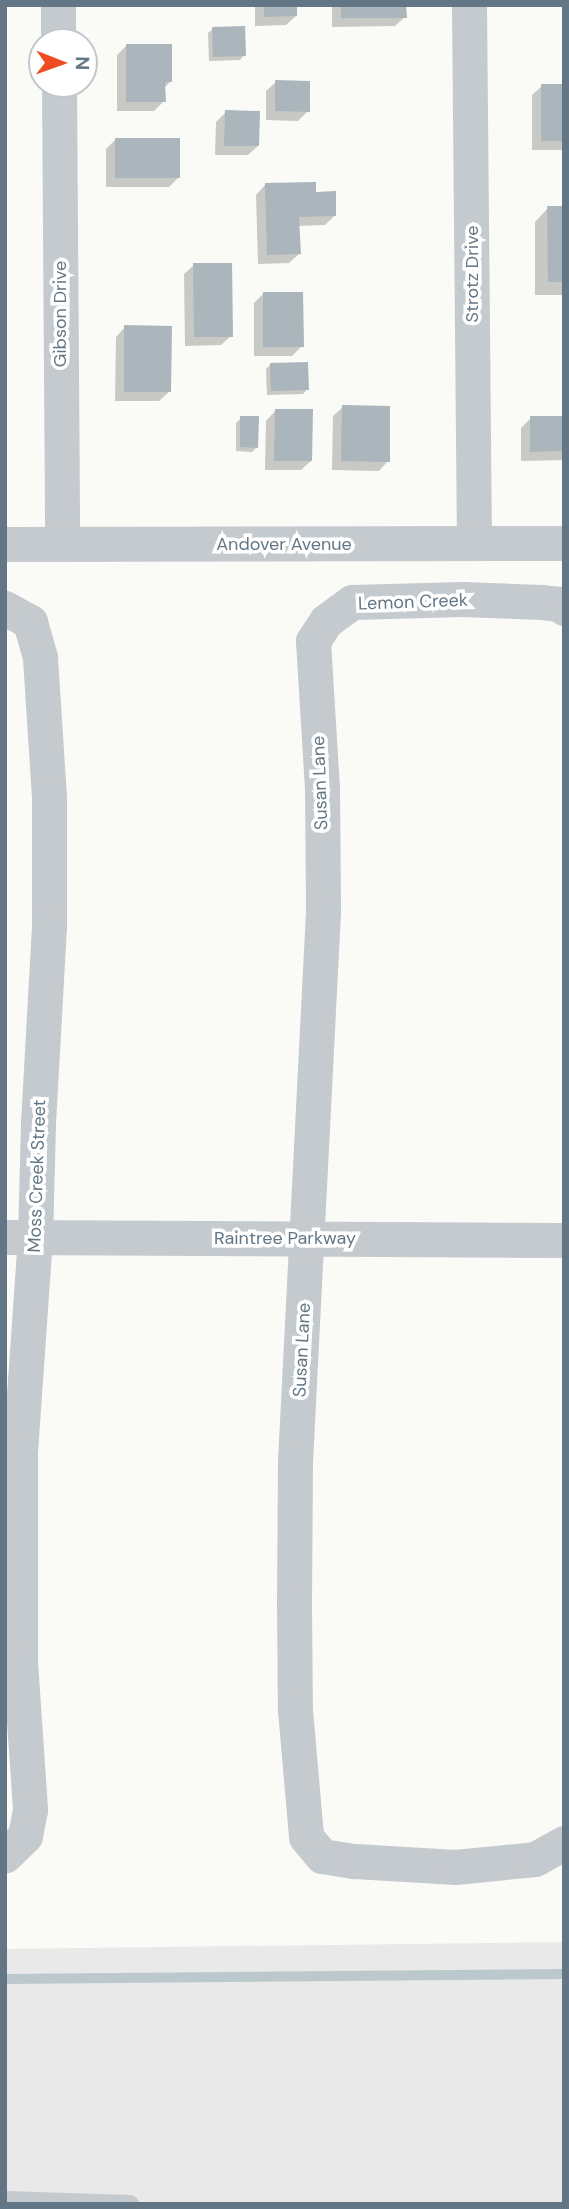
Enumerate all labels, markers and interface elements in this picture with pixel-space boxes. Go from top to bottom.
north arrow [28,28,98,98]
text: N [70,56,95,70]
street label: Strotz Drive [461,226,483,322]
street label: Gibson Drive [49,261,71,367]
street label: Andover Avenue [216,533,352,555]
street label: Lemon Creek [358,589,468,615]
street label: Susan Lane [308,735,332,831]
street label: Moss Creek Street [24,1099,50,1253]
street label: Raintree Parkway [214,1227,356,1249]
street label: Susan Lane [289,1302,315,1398]

